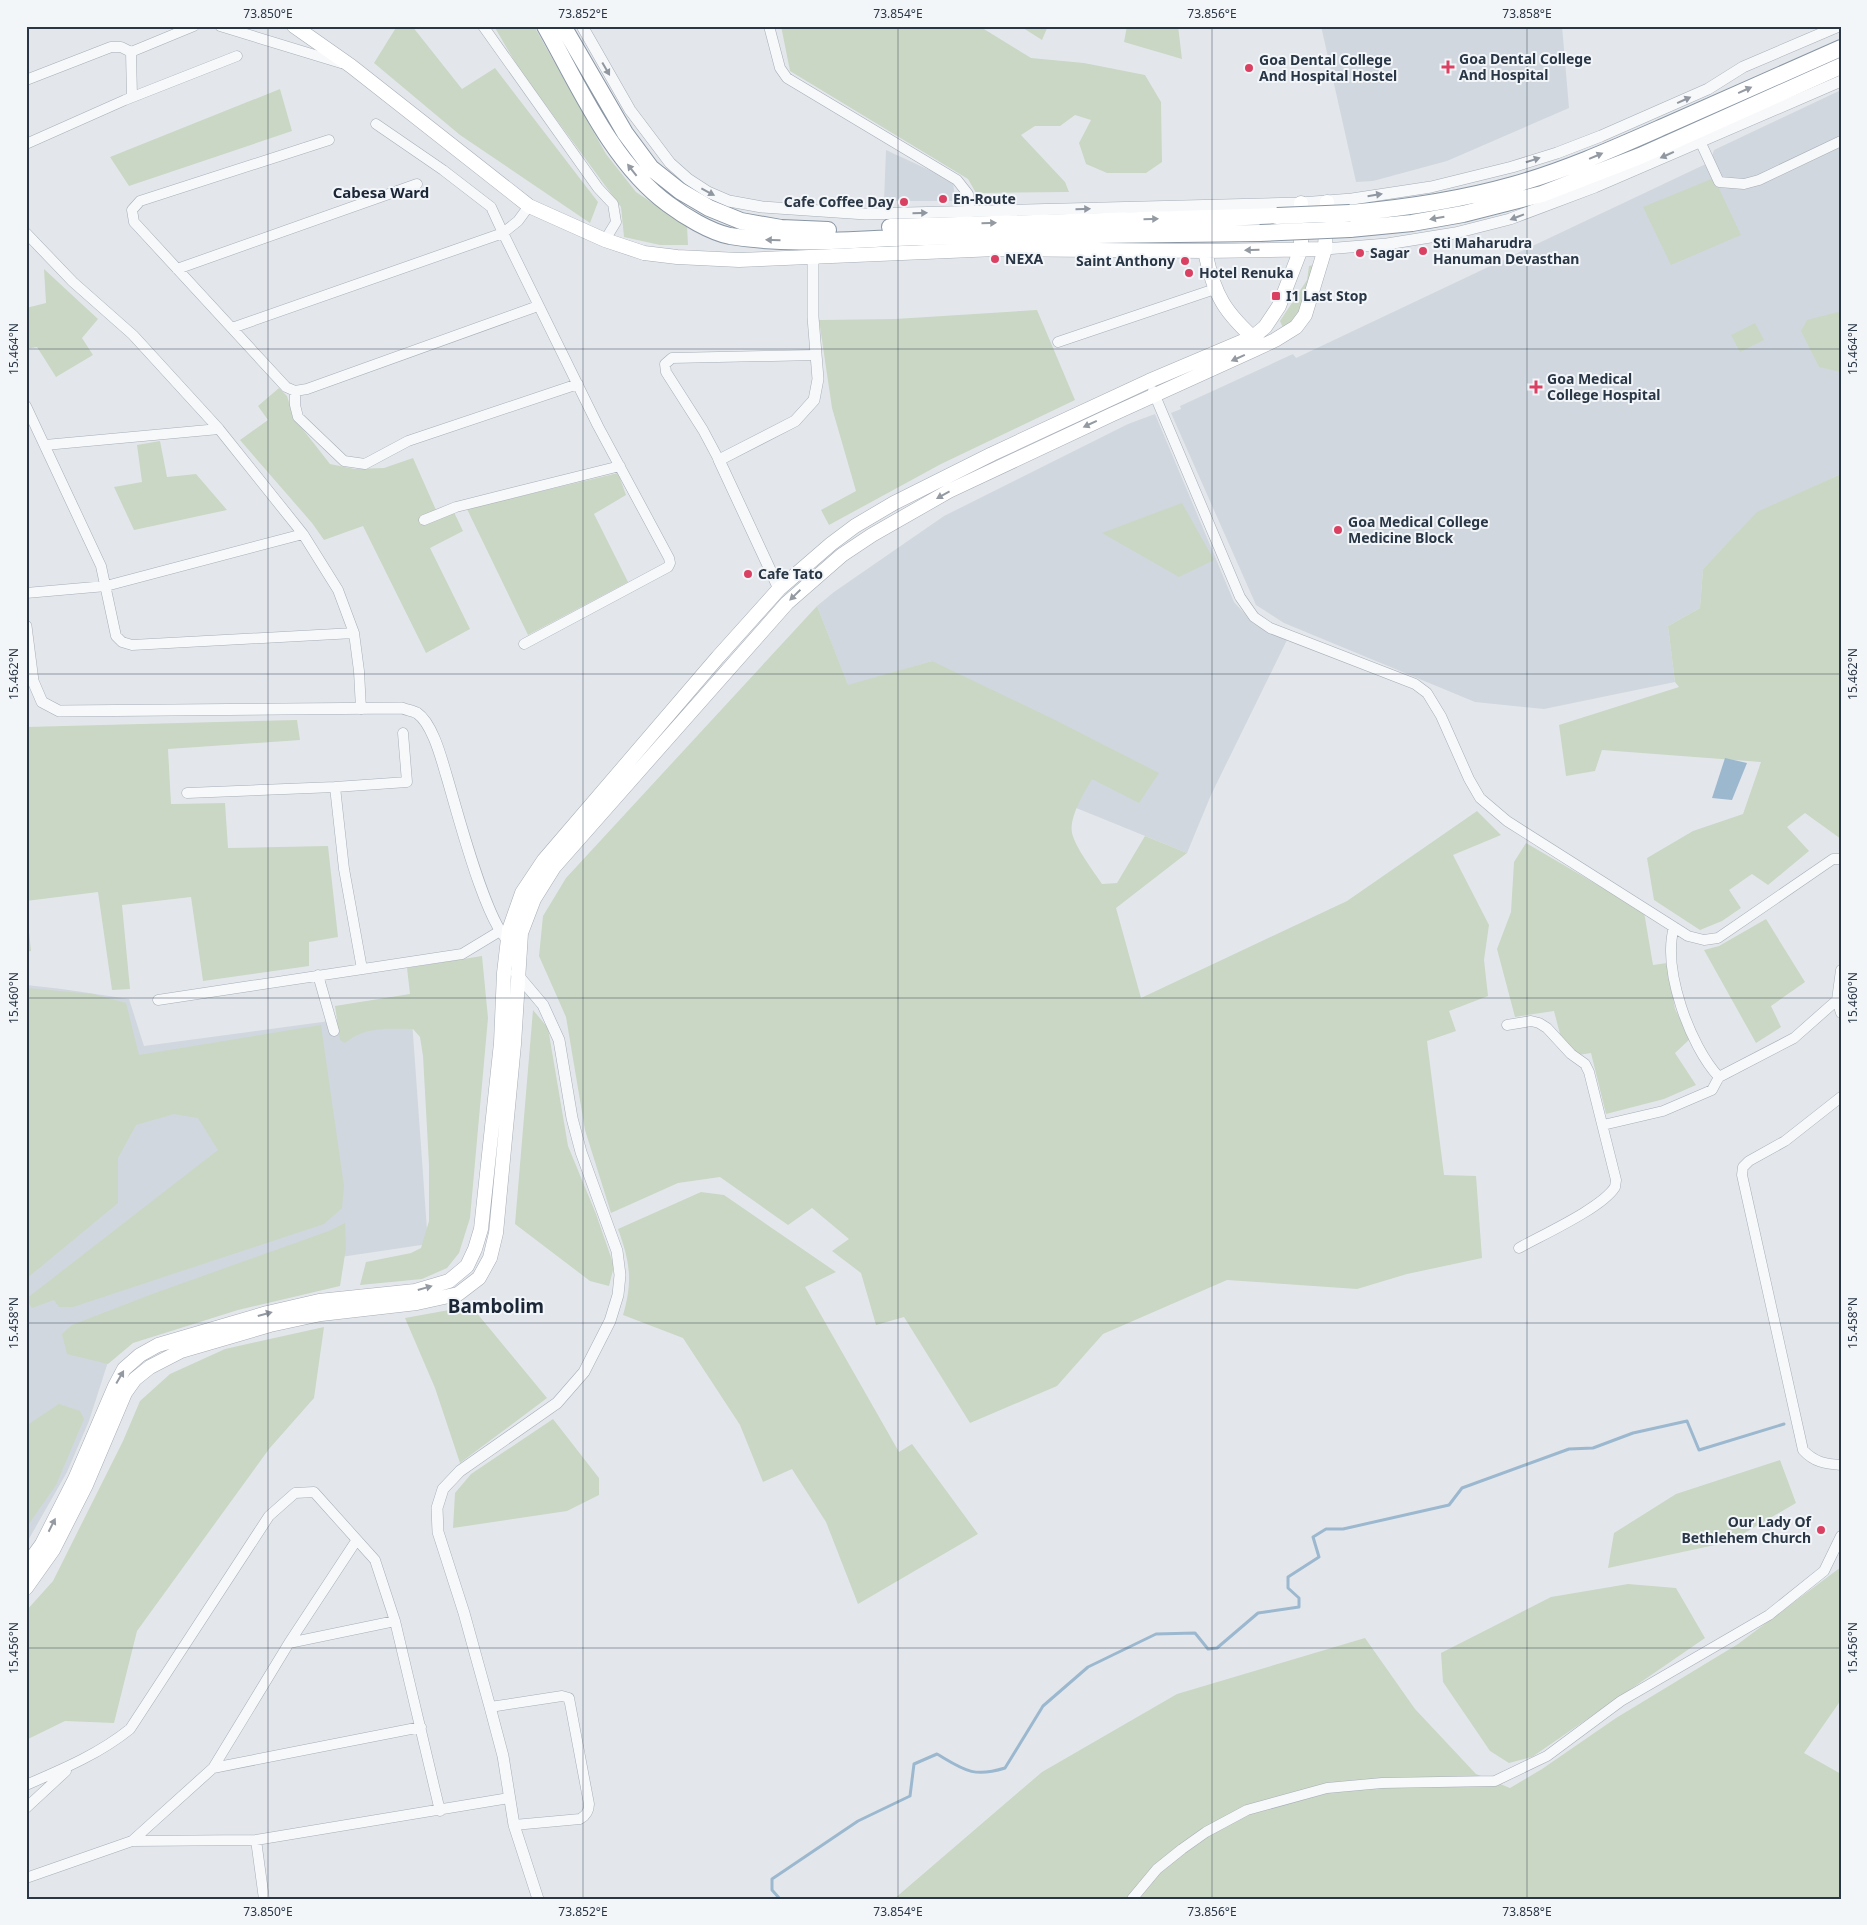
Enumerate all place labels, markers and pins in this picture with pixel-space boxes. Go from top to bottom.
place label: Goa Dental College And Hospital [1459,49,1592,84]
place label: Goa Dental College And Hospital Hostel [1259,50,1397,85]
marker: Goa Dental College And Hospital [1441,60,1455,74]
marker: Goa Dental College And Hospital Hostel [1243,62,1255,74]
place label: En-Route [953,189,1016,208]
place label: Cafe Coffee Day [784,192,894,211]
marker: En-Route [937,193,949,205]
marker: Cafe Coffee Day [898,196,910,208]
place label: Sti Maharudra Hanuman Devasthan [1433,233,1579,268]
place label: Sagar [1370,243,1410,262]
marker: Sti Maharudra Hanuman Devasthan [1417,245,1429,257]
marker: Sagar [1354,247,1366,259]
place label: NEXA [1005,249,1044,268]
place label: Saint Anthony [1076,251,1175,270]
marker: NEXA [989,253,1001,265]
marker: Saint Anthony [1179,255,1191,267]
place label: Hotel Renuka [1199,263,1294,282]
marker: Hotel Renuka [1183,267,1195,279]
place label: I1 Last Stop [1286,286,1368,305]
marker: I1 Last Stop [1270,290,1282,302]
place label: Goa Medical College Hospital [1547,369,1660,404]
marker: Goa Medical College Hospital [1529,380,1543,394]
place label: Goa Medical College Medicine Block [1348,512,1489,547]
marker: Goa Medical College Medicine Block [1332,524,1344,536]
place label: Cafe Tato [758,564,823,583]
marker: Cafe Tato [742,568,754,580]
place label: Our Lady Of Bethlehem Church [1681,1512,1813,1547]
marker: Our Lady Of Bethlehem Church [1815,1524,1827,1536]

